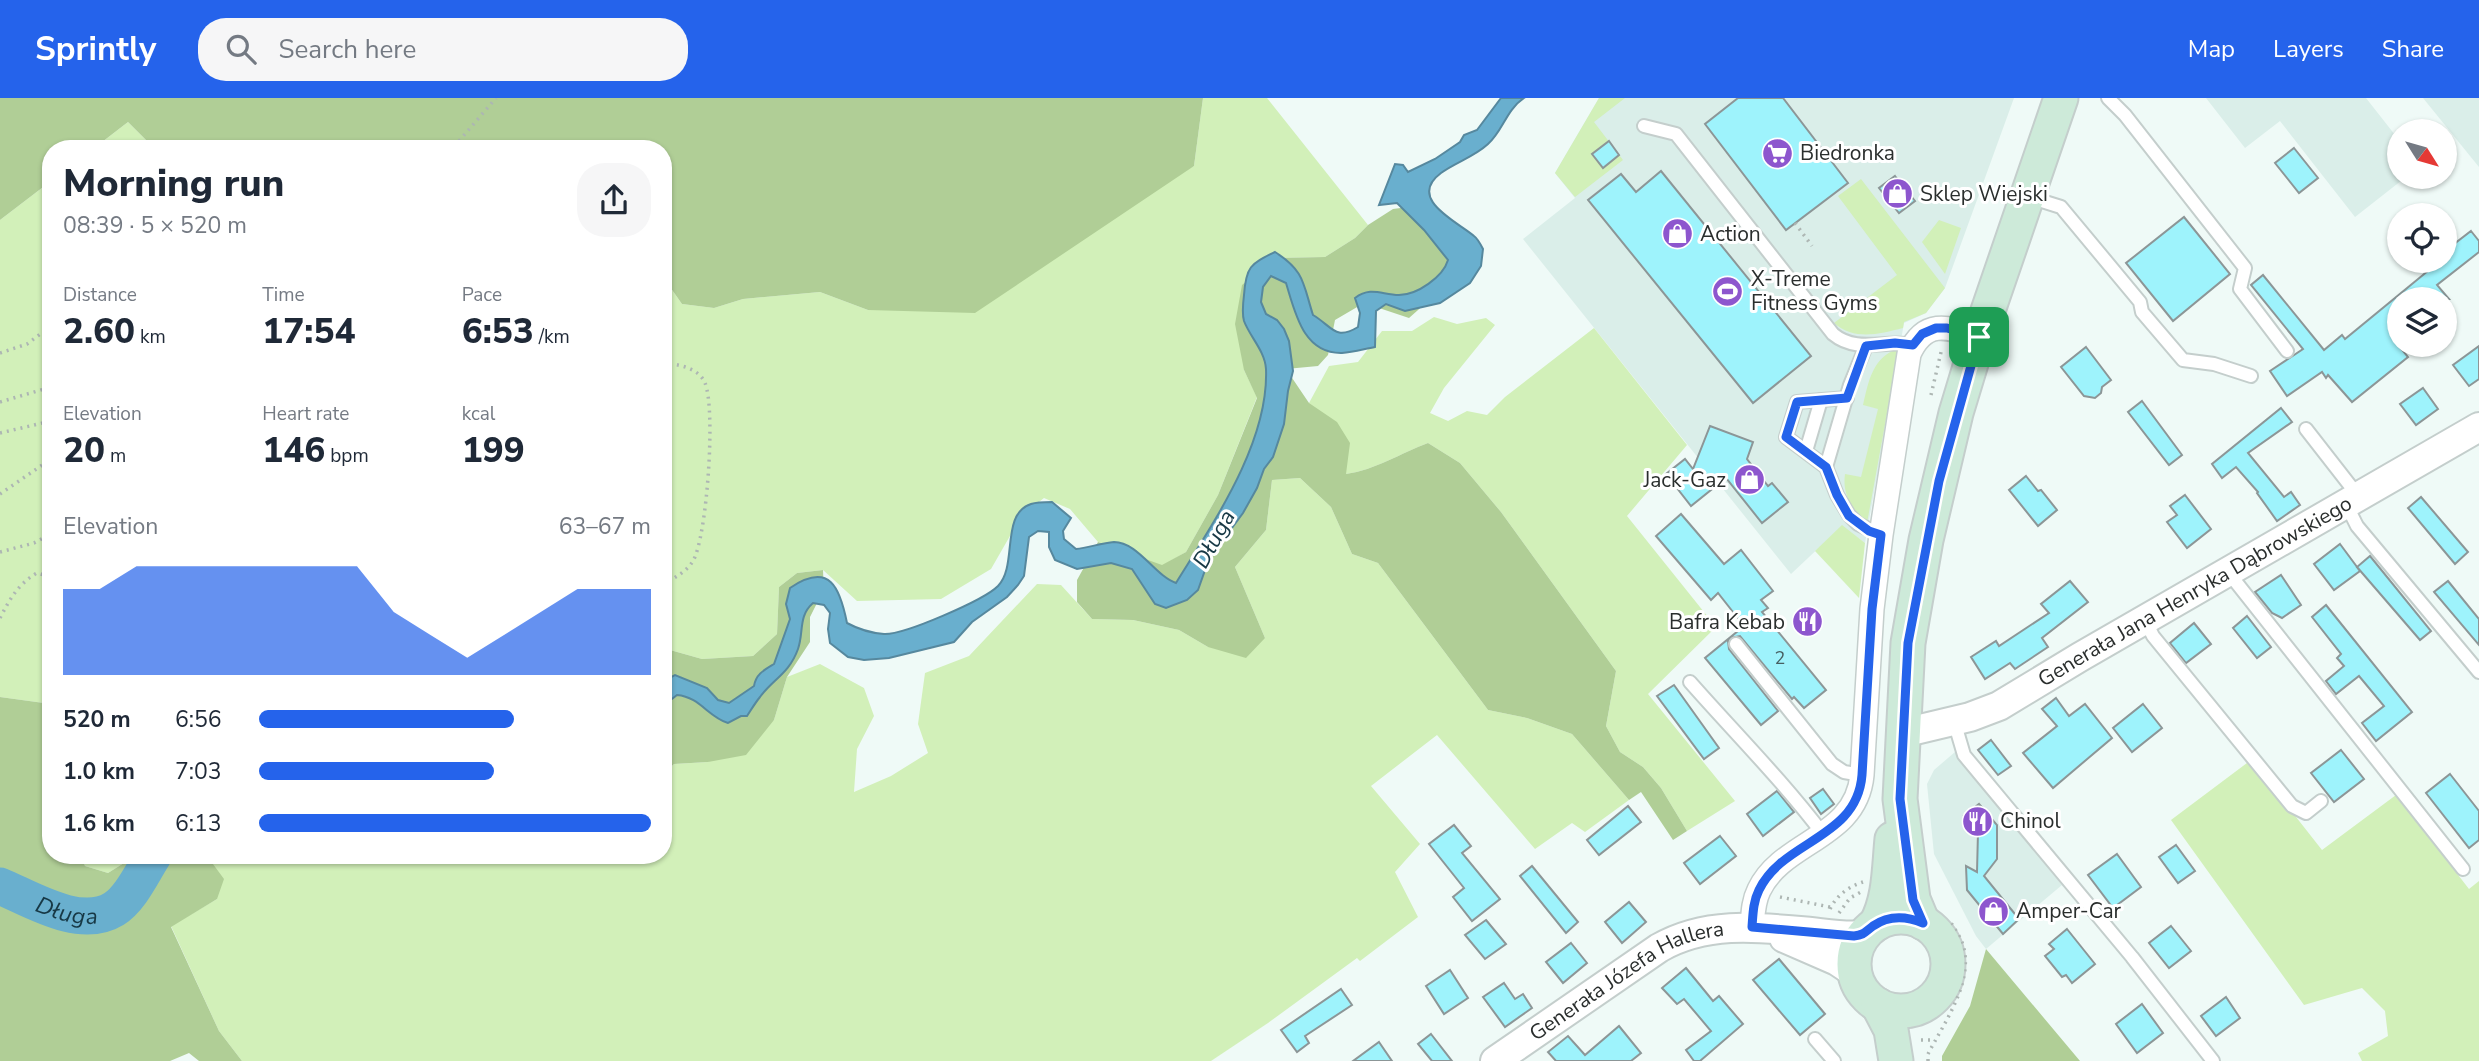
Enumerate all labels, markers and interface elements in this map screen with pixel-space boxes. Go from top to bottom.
search box [198,18,688,81]
text: Sprintly [35,27,156,72]
icon: search [222,30,260,68]
text: Search here [278,32,416,67]
text: Map [2188,33,2235,65]
text: Layers [2273,33,2344,65]
text: Share [2382,33,2444,65]
north arrow [2387,119,2457,189]
map controls [2387,119,2457,357]
supermarket icon: Biedronka [1760,136,1794,170]
place label: Biedronka [1800,139,1895,167]
text: Morning run [63,158,284,209]
button: share [577,163,651,237]
shop icon: Sklep Wiejski [1880,177,1914,211]
place label: Sklep Wiejski [1920,180,2048,208]
button: locate [2387,203,2457,273]
text: 08:39 · 5 × 520 m [63,210,247,241]
shop icon: Action [1660,217,1694,251]
place label: Action [1700,220,1761,248]
place label: X-Treme Fitness Gyms [1751,265,1878,317]
sports icon: X-Treme Fitness Gyms [1711,274,1745,308]
text: Distance [63,282,137,308]
text: Time [262,282,305,308]
text: Pace [462,282,502,308]
button: layers [2387,287,2457,357]
pin [1949,307,2009,367]
text: 2.60 [63,308,135,355]
text: 17:54 [262,308,355,355]
text: 6:53 [462,308,534,355]
icon: arrive [1960,318,1998,356]
text: km [135,324,166,350]
text: /km [534,324,570,350]
text: Elevation [63,401,142,427]
text: Heart rate [262,401,349,427]
text: kcal [462,401,495,427]
text: 20 [63,427,105,474]
text: 146 [262,427,325,474]
text: 199 [462,427,525,474]
text: m [105,443,126,469]
text: bpm [325,443,369,469]
shop icon: Jack-Gaz [1732,463,1766,497]
place label: Jack-Gaz [1642,466,1726,494]
street label: Generała Jana Henryka Dąbrowskiego [2033,489,2357,693]
water label: Długa [1185,504,1243,574]
text: Elevation [63,511,158,542]
text: 63–67 m [559,511,651,542]
restaurant icon: Bafra Kebab [1791,605,1825,639]
place label: Bafra Kebab [1669,608,1785,636]
house number: 2 [1775,646,1785,670]
text: 520 m [63,704,131,735]
text: 6:56 [175,704,222,735]
text: 1.0 km [63,756,135,787]
text: 7:03 [175,756,222,787]
restaurant icon: Chinol [1960,804,1994,838]
place label: Chinol [2000,807,2062,835]
text: 1.6 km [63,808,135,839]
text: 6:13 [175,808,222,839]
water label: Długa [31,889,99,932]
shop icon: Amper-Car [1976,894,2010,928]
place label: Amper-Car [2016,897,2122,925]
street label: Generała Józefa Hallera [1524,915,1725,1047]

